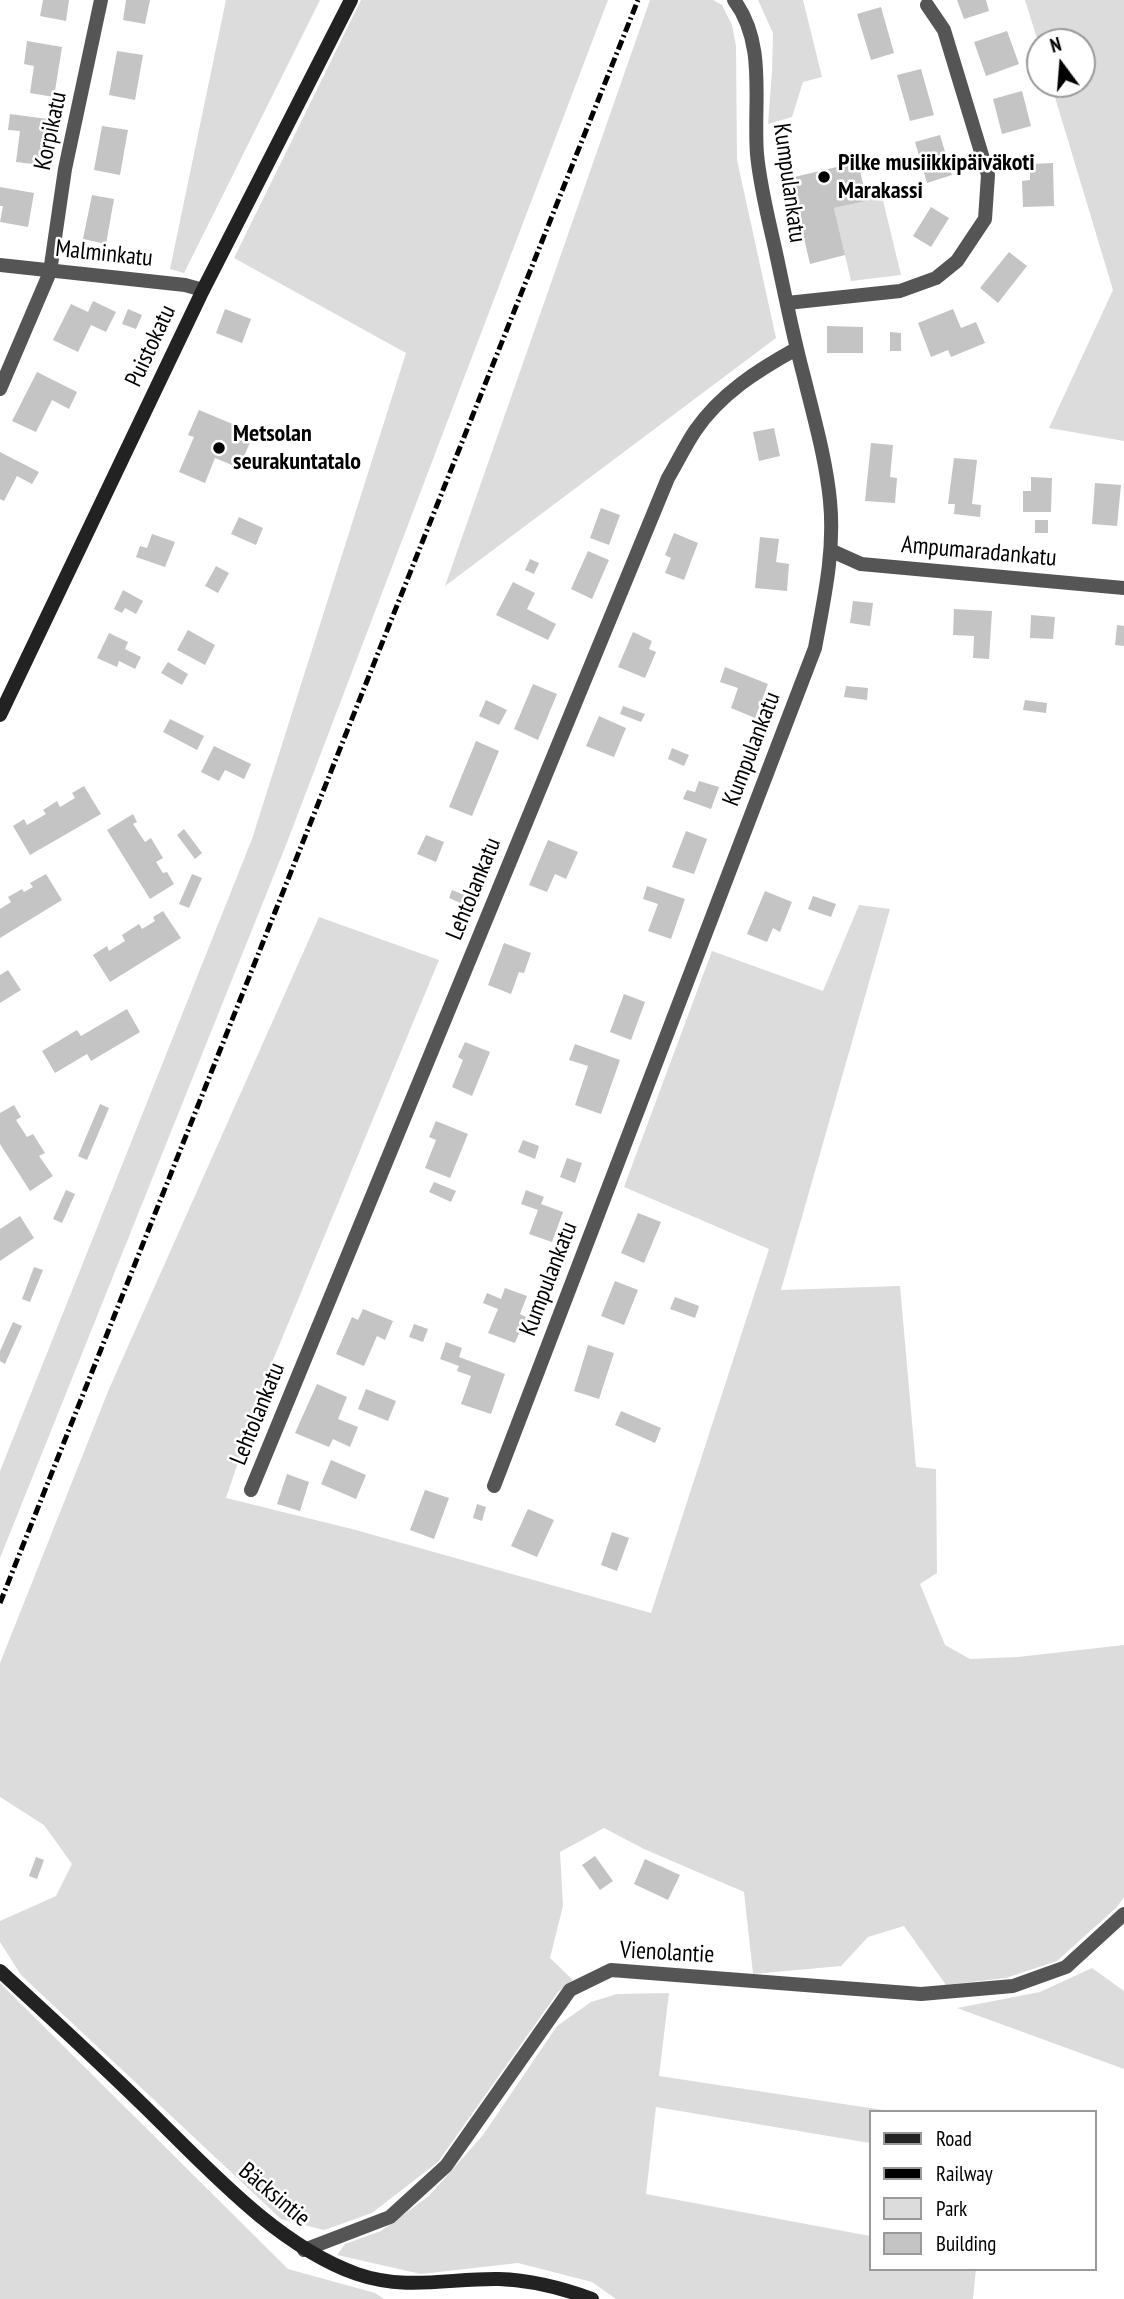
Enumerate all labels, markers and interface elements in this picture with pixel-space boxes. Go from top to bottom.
north arrow [1026,28,1096,98]
text: N [1048,32,1064,58]
street label: Korpikatu [29,89,73,173]
street label: Kumpulankatu [766,122,812,244]
place label: Pilke musiikkipäiväkoti Marakassi [838,149,1035,205]
marker: Pilke musiikkipäiväkoti Marakassi [816,169,832,185]
street label: Malminkatu [54,235,154,273]
street label: Puistokatu [120,301,182,391]
place label: Metsolan seurakuntatalo [233,420,361,476]
marker: Metsolan seurakuntatalo [211,440,227,456]
street label: Ampumaradankatu [900,531,1058,573]
street label: Kumpulankatu [717,688,787,810]
street label: Lehtolankatu [440,834,508,944]
street label: Kumpulankatu [514,1218,584,1340]
street label: Lehtolankatu [224,1359,292,1469]
street label: Vienolantie [619,1936,715,1970]
legend [869,2110,1096,2271]
text: Road [936,2125,972,2152]
street label: Bäcksintie [232,2157,316,2233]
text: Railway [936,2160,993,2187]
text: Park [936,2195,967,2222]
text: Building [936,2230,996,2257]

